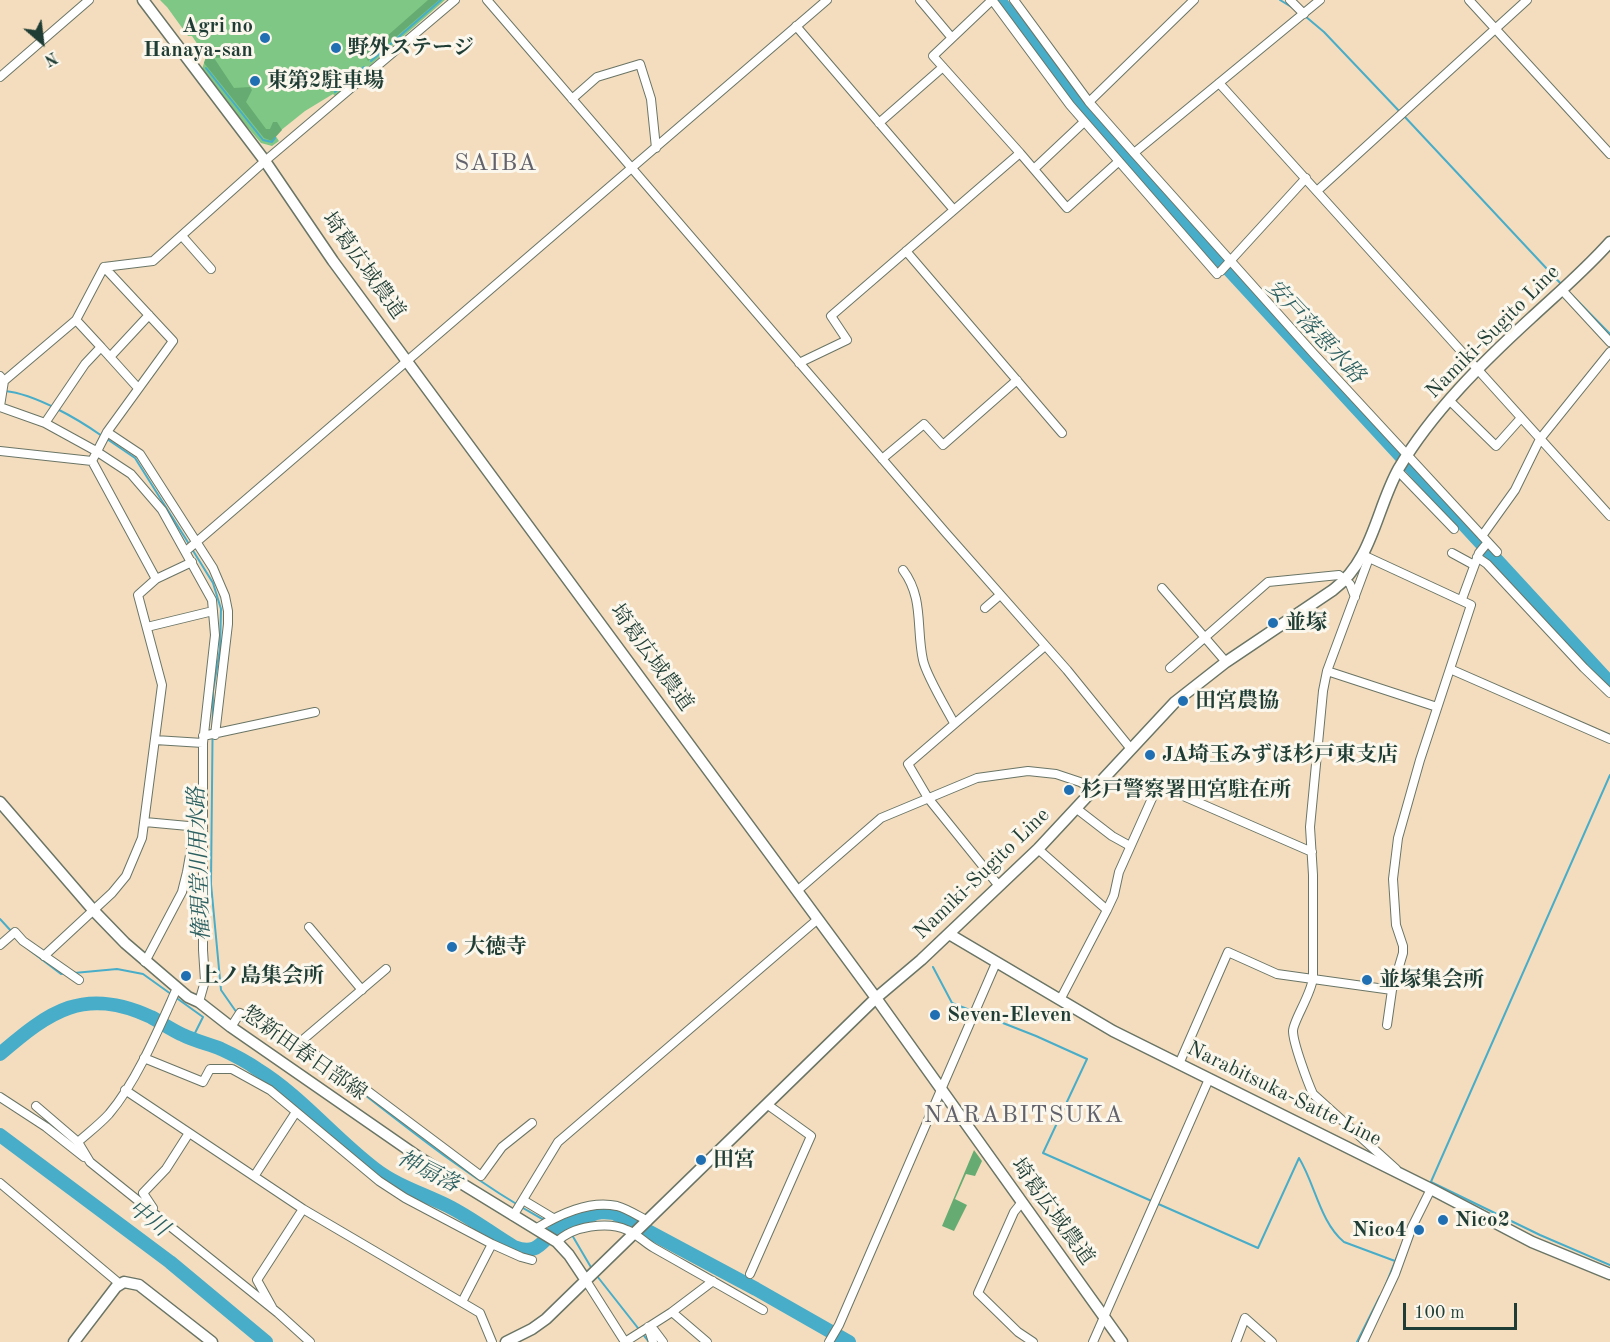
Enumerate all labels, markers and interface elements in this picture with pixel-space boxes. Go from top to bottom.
north arrow [12,12,72,72]
place label: Agri no Hanaya-san [143,13,253,63]
marker: Agri no Hanaya-san [258,31,272,45]
place label: 野外ステージ [348,35,474,61]
marker: 野外ステージ [329,41,343,55]
text: N [41,48,60,68]
place label: 東第2駐車場 [267,68,384,94]
marker: 東第2駐車場 [248,74,262,88]
district label: SAIBA [454,150,538,178]
street label: 埼葛広域農道 [316,208,410,324]
street label: Namiki-Sugito Line [1421,260,1565,404]
water label: 安戸落悪水路 [1260,275,1370,389]
street label: 埼葛広域農道 [604,600,698,716]
place label: 並塚 [1285,610,1327,636]
marker: 並塚 [1266,616,1280,630]
place label: 田宮農協 [1195,688,1279,714]
marker: 田宮農協 [1176,694,1190,708]
place label: JA埼玉みずほ杉戸東支店 [1162,742,1398,768]
marker: JA埼玉みずほ杉戸東支店 [1143,748,1157,762]
place label: 杉戸警察署田宮駐在所 [1081,777,1291,803]
marker: 杉戸警察署田宮駐在所 [1062,783,1076,797]
water label: 権現堂川用水路 [184,787,216,941]
street label: Namiki-Sugito Line [909,803,1055,945]
place label: 大徳寺 [464,934,527,960]
marker: 大徳寺 [445,940,459,954]
place label: 上ノ島集会所 [198,963,324,989]
place label: 並塚集会所 [1379,967,1484,993]
marker: 上ノ島集会所 [179,969,193,983]
marker: 並塚集会所 [1360,973,1374,987]
street label: 惣新田春日部線 [237,1002,371,1106]
place label: Seven-Eleven [947,1002,1072,1028]
marker: Seven-Eleven [928,1008,942,1022]
street label: Narabitsuka-Satte Line [1183,1036,1385,1152]
district label: NARABITSUKA [924,1102,1124,1130]
water label: 神扇落 [393,1145,463,1199]
place label: 田宮 [713,1147,755,1173]
marker: 田宮 [694,1153,708,1167]
street label: 埼葛広域農道 [1005,1154,1099,1270]
water label: 中川 [122,1195,174,1243]
place label: Nico2 [1455,1207,1510,1233]
marker: Nico2 [1436,1213,1450,1227]
place label: Nico4 [1352,1217,1407,1243]
marker: Nico4 [1412,1223,1426,1237]
scale bar [1406,1291,1520,1329]
text: 100 m [1414,1304,1465,1322]

